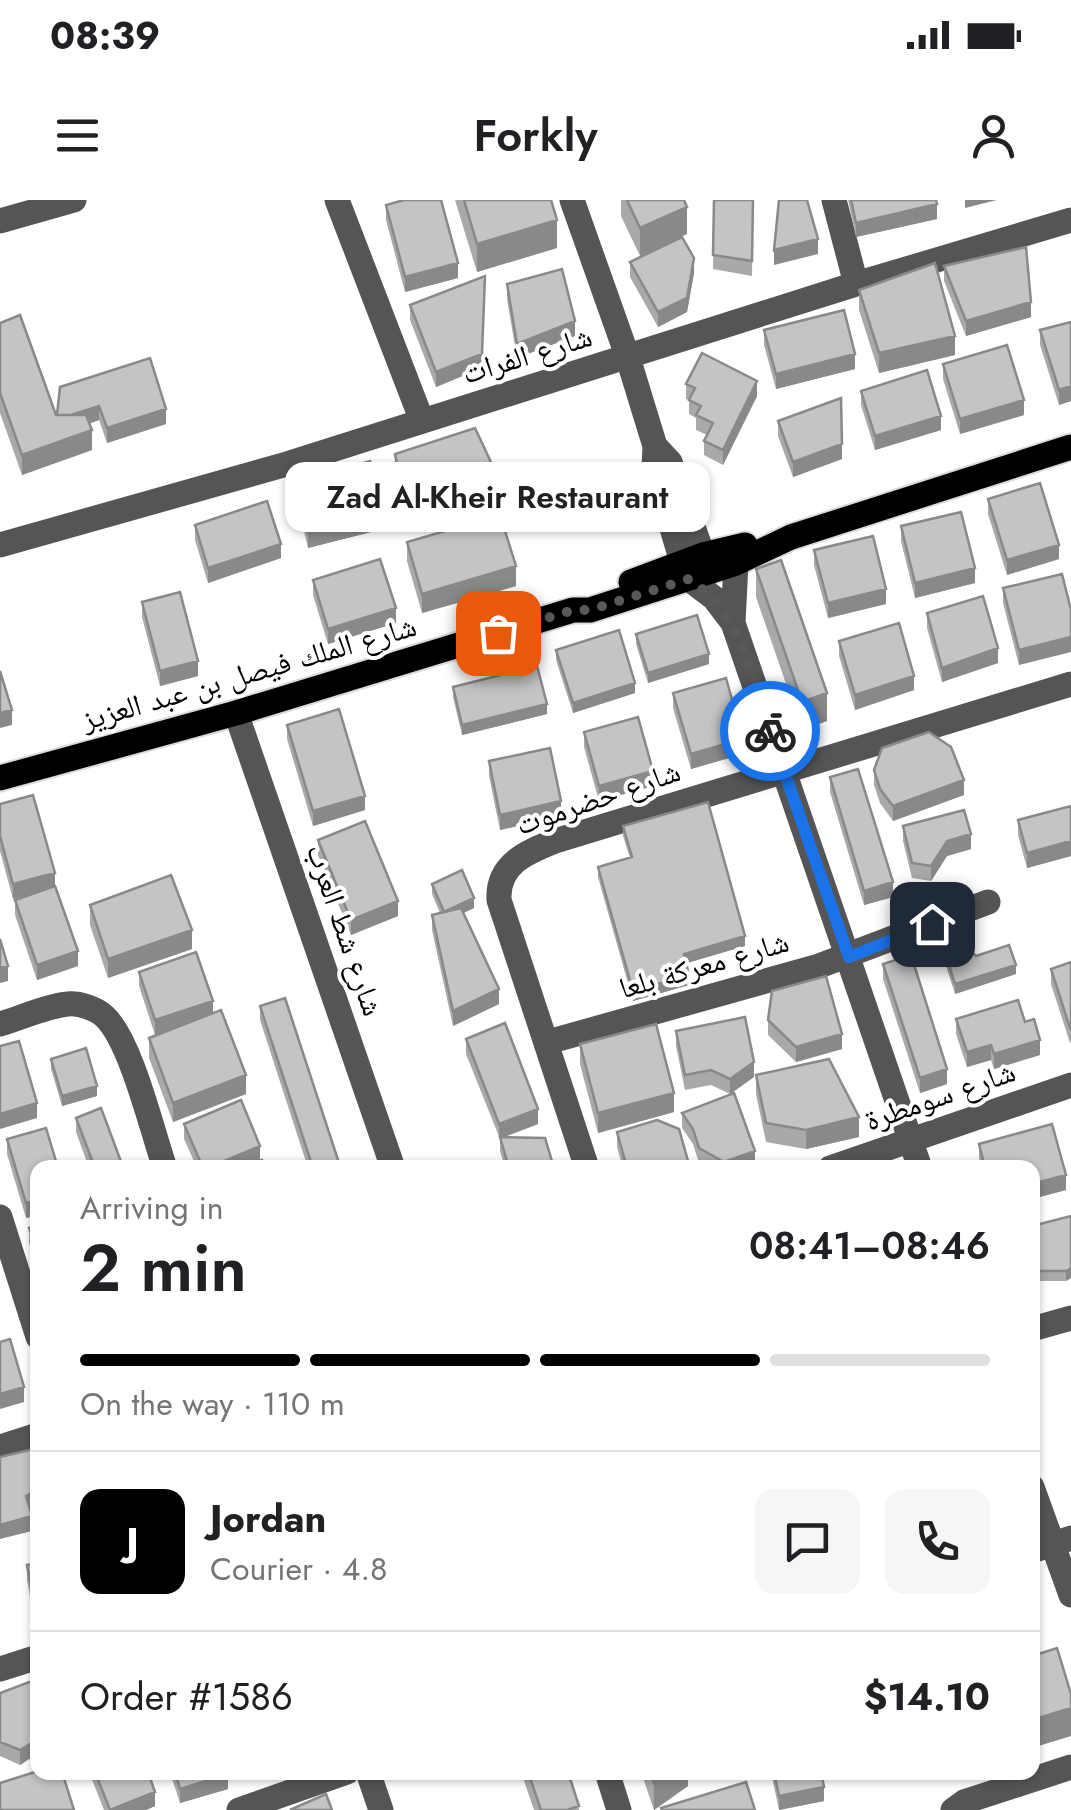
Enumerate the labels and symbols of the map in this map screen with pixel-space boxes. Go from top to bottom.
street label: شارع الفرات [457,314,597,395]
callout: Zad Al-Kheir Restaurant [286,463,710,533]
pin [456,591,541,676]
street label: شارع الملك فيصل بن عبد العزيز [76,604,421,741]
courier [720,681,820,781]
street label: شارع حضرموت [510,749,686,846]
street label: شارع شط العرب [296,838,395,1022]
pin [890,882,975,967]
street label: شارع معركة بلعا [614,920,794,1009]
street label: شارع سومطرة [859,1050,1021,1141]

